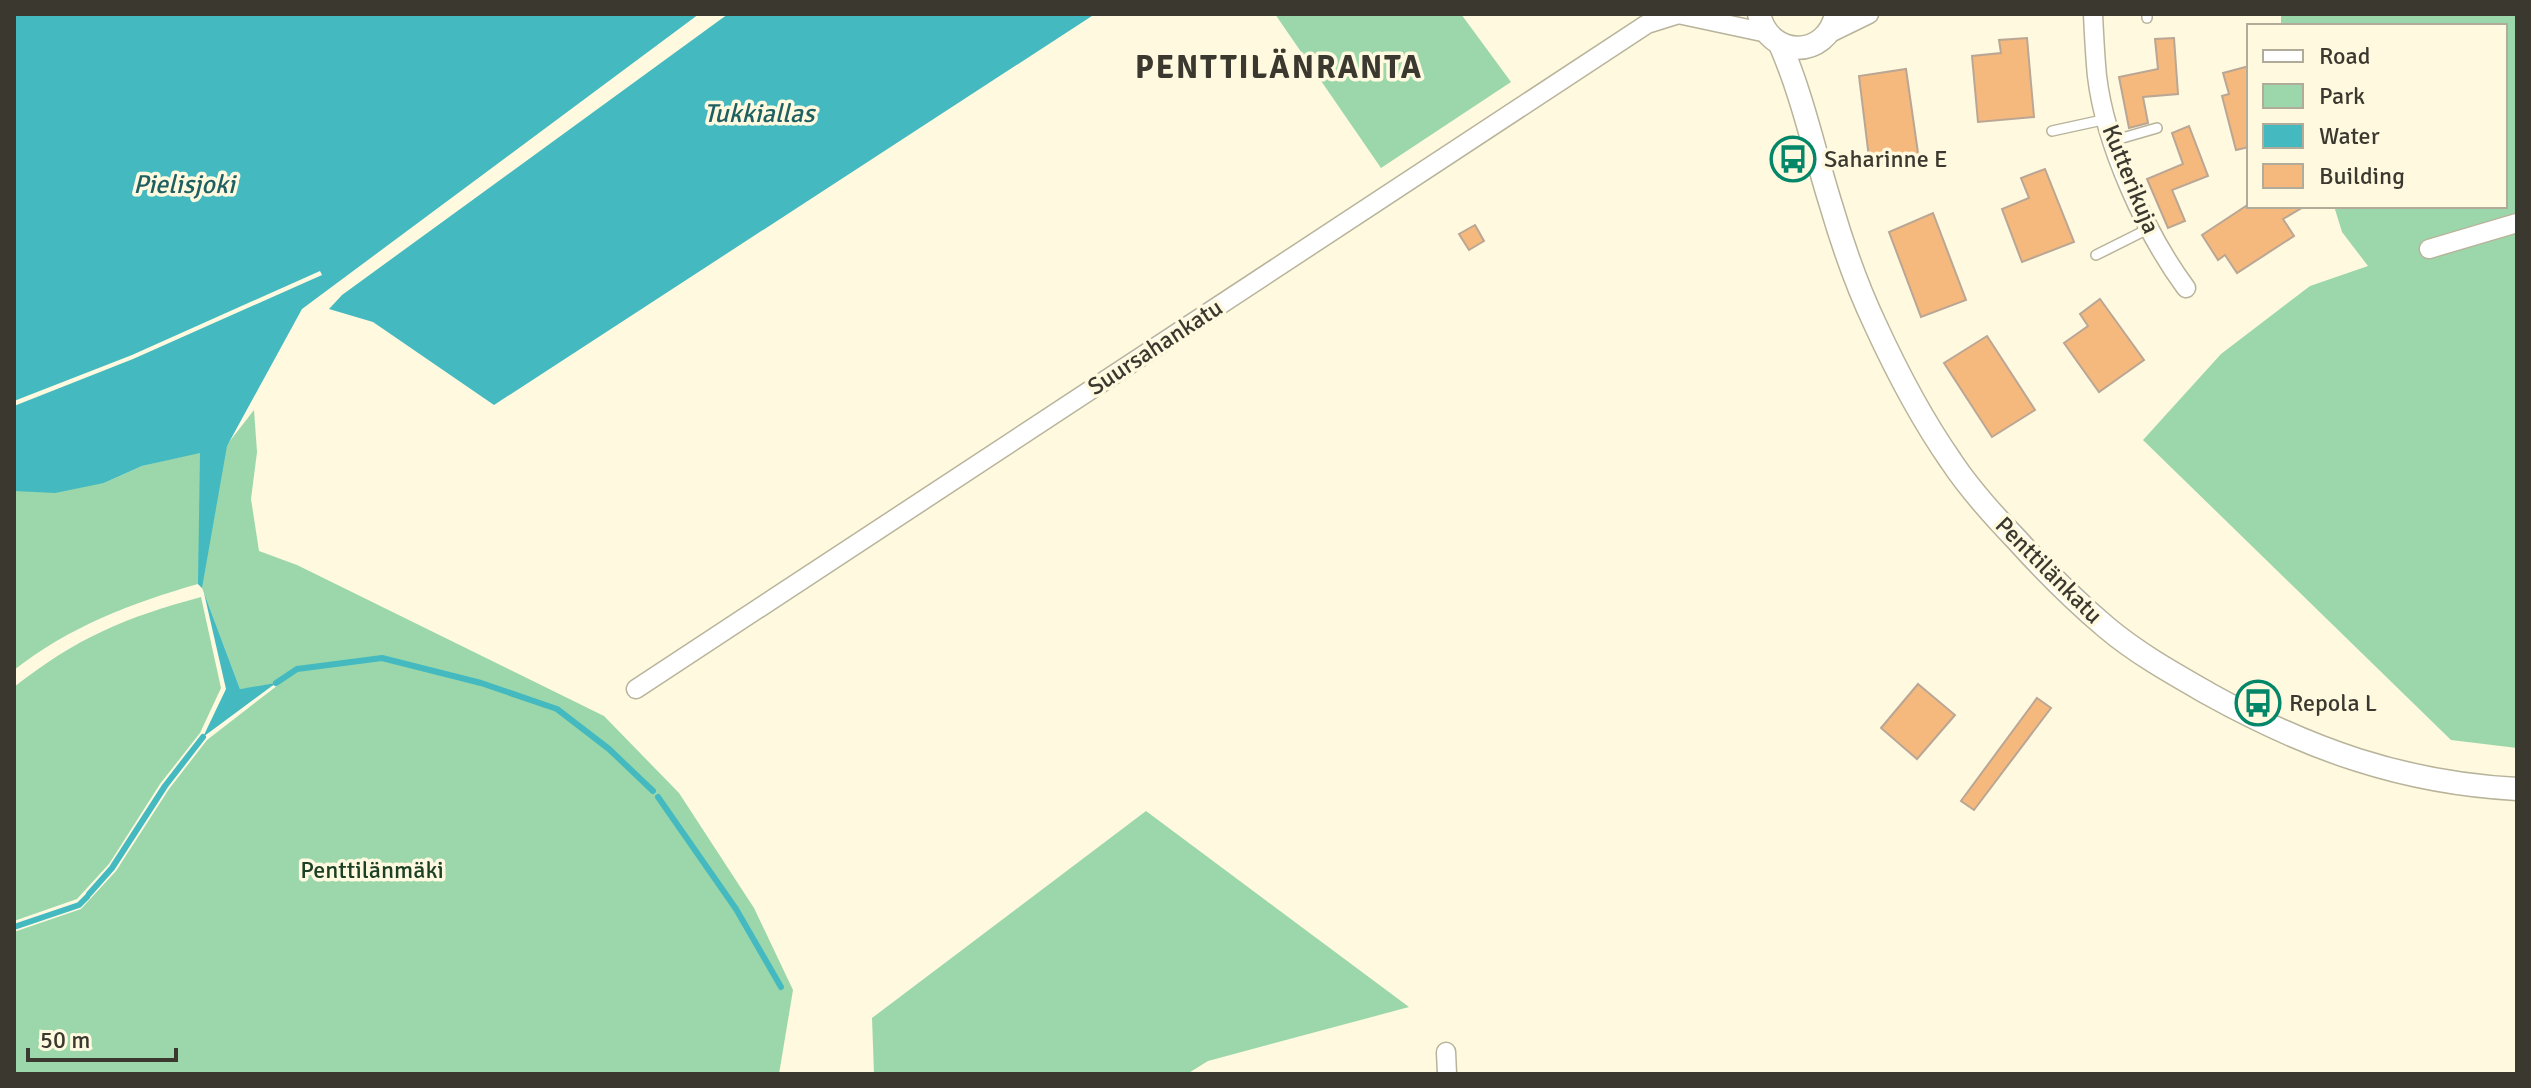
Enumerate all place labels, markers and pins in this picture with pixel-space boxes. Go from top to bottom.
bus stop icon: Saharinne E [1769,135,1817,183]
place label: Saharinne E [1824,144,1948,174]
bus stop icon: Repola L [2234,679,2282,727]
place label: Repola L [2289,688,2377,718]

